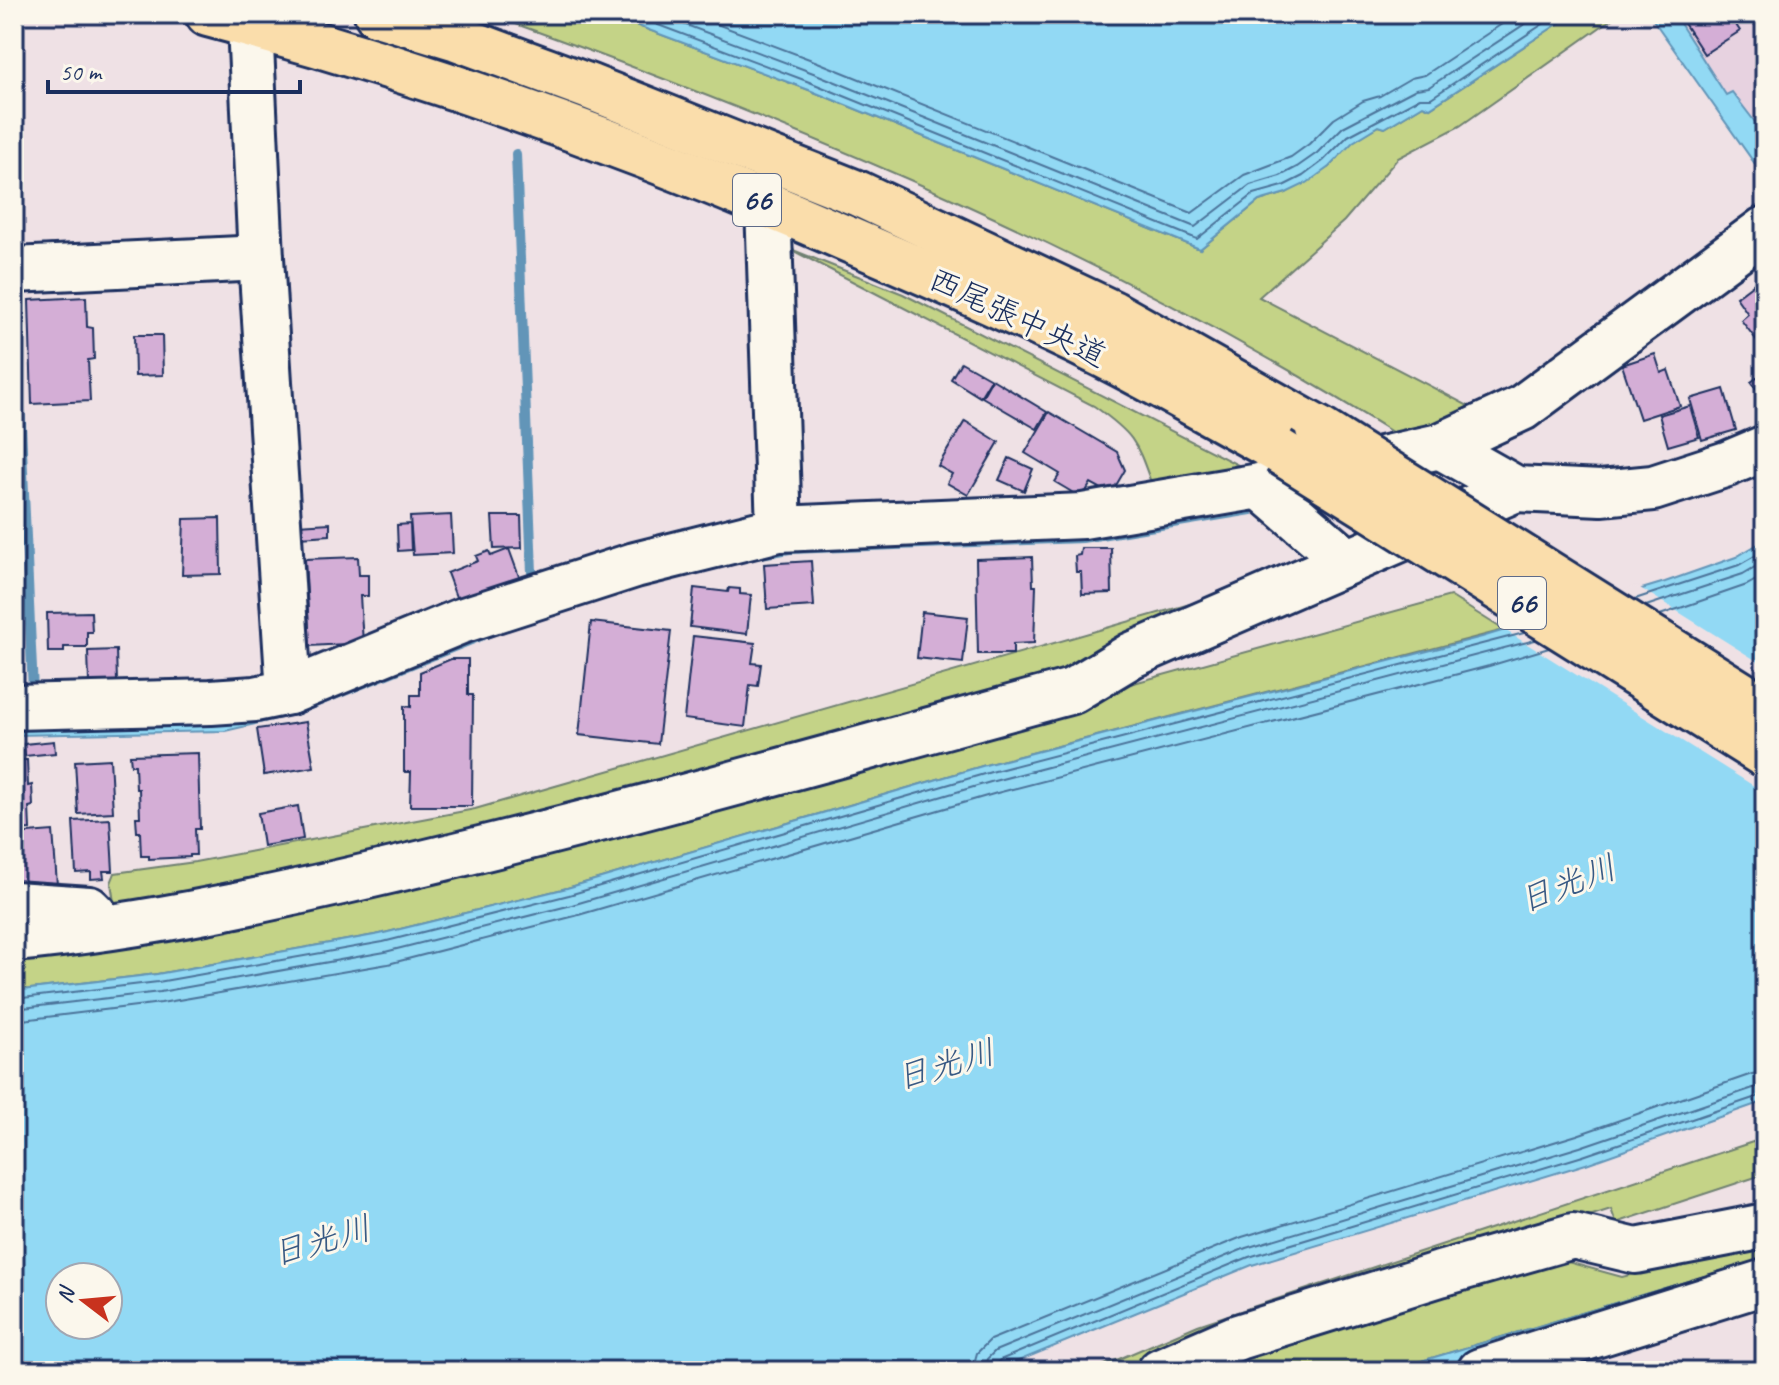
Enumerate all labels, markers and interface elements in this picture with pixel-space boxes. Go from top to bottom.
scale bar [48,44,300,94]
text: 50 m [60,57,103,87]
road number: 66 [733,174,781,226]
street label: 西尾張中央道 [922,258,1113,377]
road number: 66 [1498,577,1546,629]
water label: 日光川 [1512,845,1622,922]
water label: 日光川 [890,1030,1000,1099]
water label: 日光川 [266,1206,376,1275]
north arrow [44,1261,124,1341]
text: N [50,1282,82,1306]

